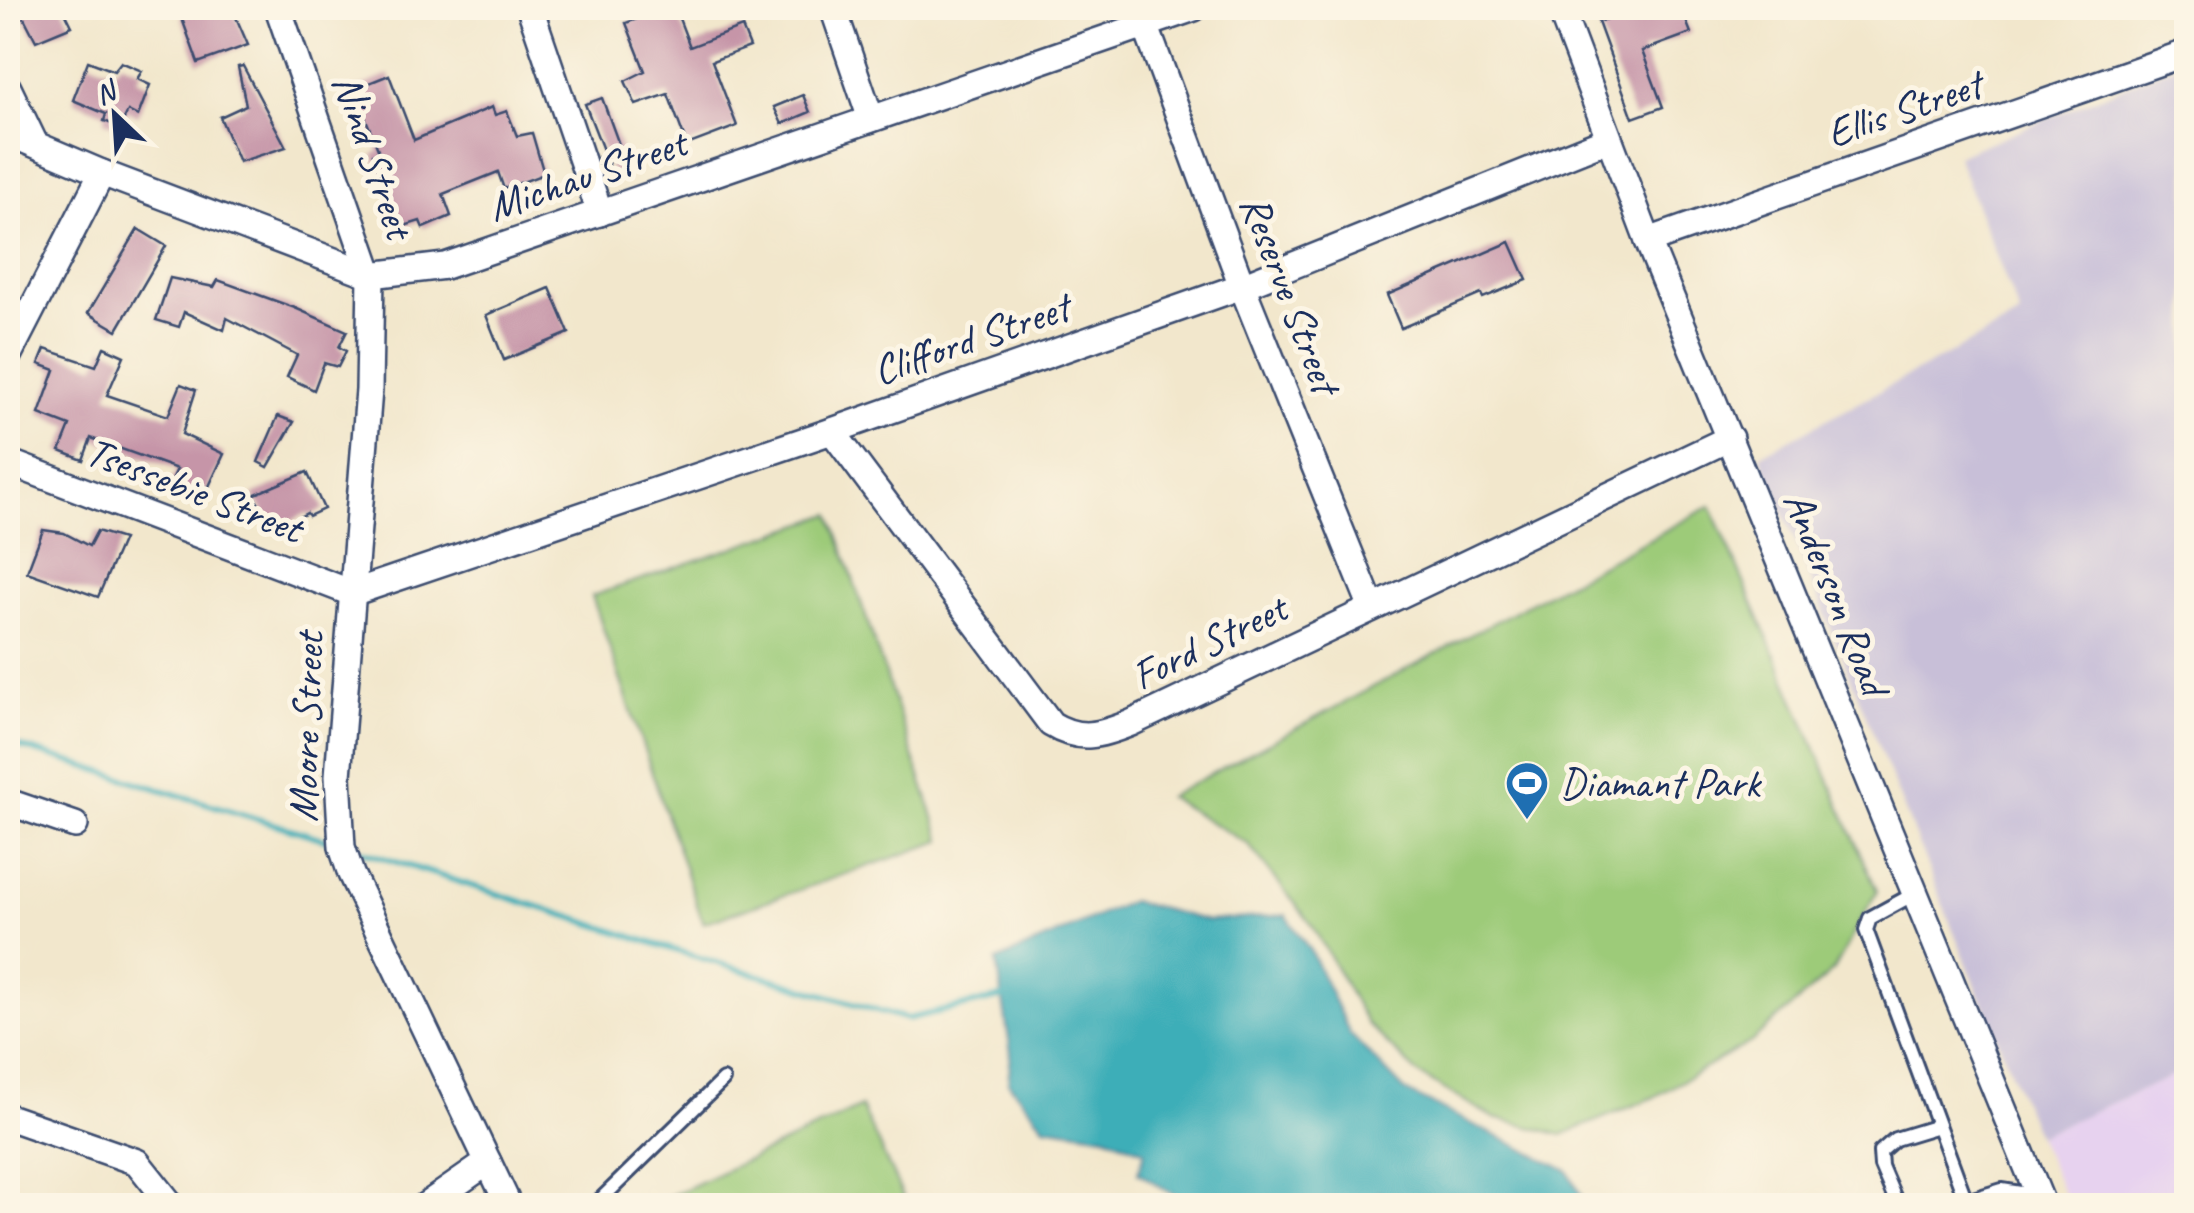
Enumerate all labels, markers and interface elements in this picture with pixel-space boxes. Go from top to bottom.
street label: Ellis Street [1820,56,1993,160]
north arrow [65,65,165,165]
street label: Nind Street [320,67,427,249]
text: N [89,71,124,112]
street label: Michau Street [481,115,697,234]
street label: Reserve Street [1228,187,1354,405]
street label: Clifford Street [866,279,1081,397]
street label: Tsessebie Street [79,425,313,557]
street label: Anderson Road [1771,483,1903,708]
street label: Ford Street [1123,580,1299,702]
street label: Moore Street [276,627,336,823]
place label: Diamant Park [1560,757,1763,810]
sports icon: Diamant Park [1504,760,1550,821]

